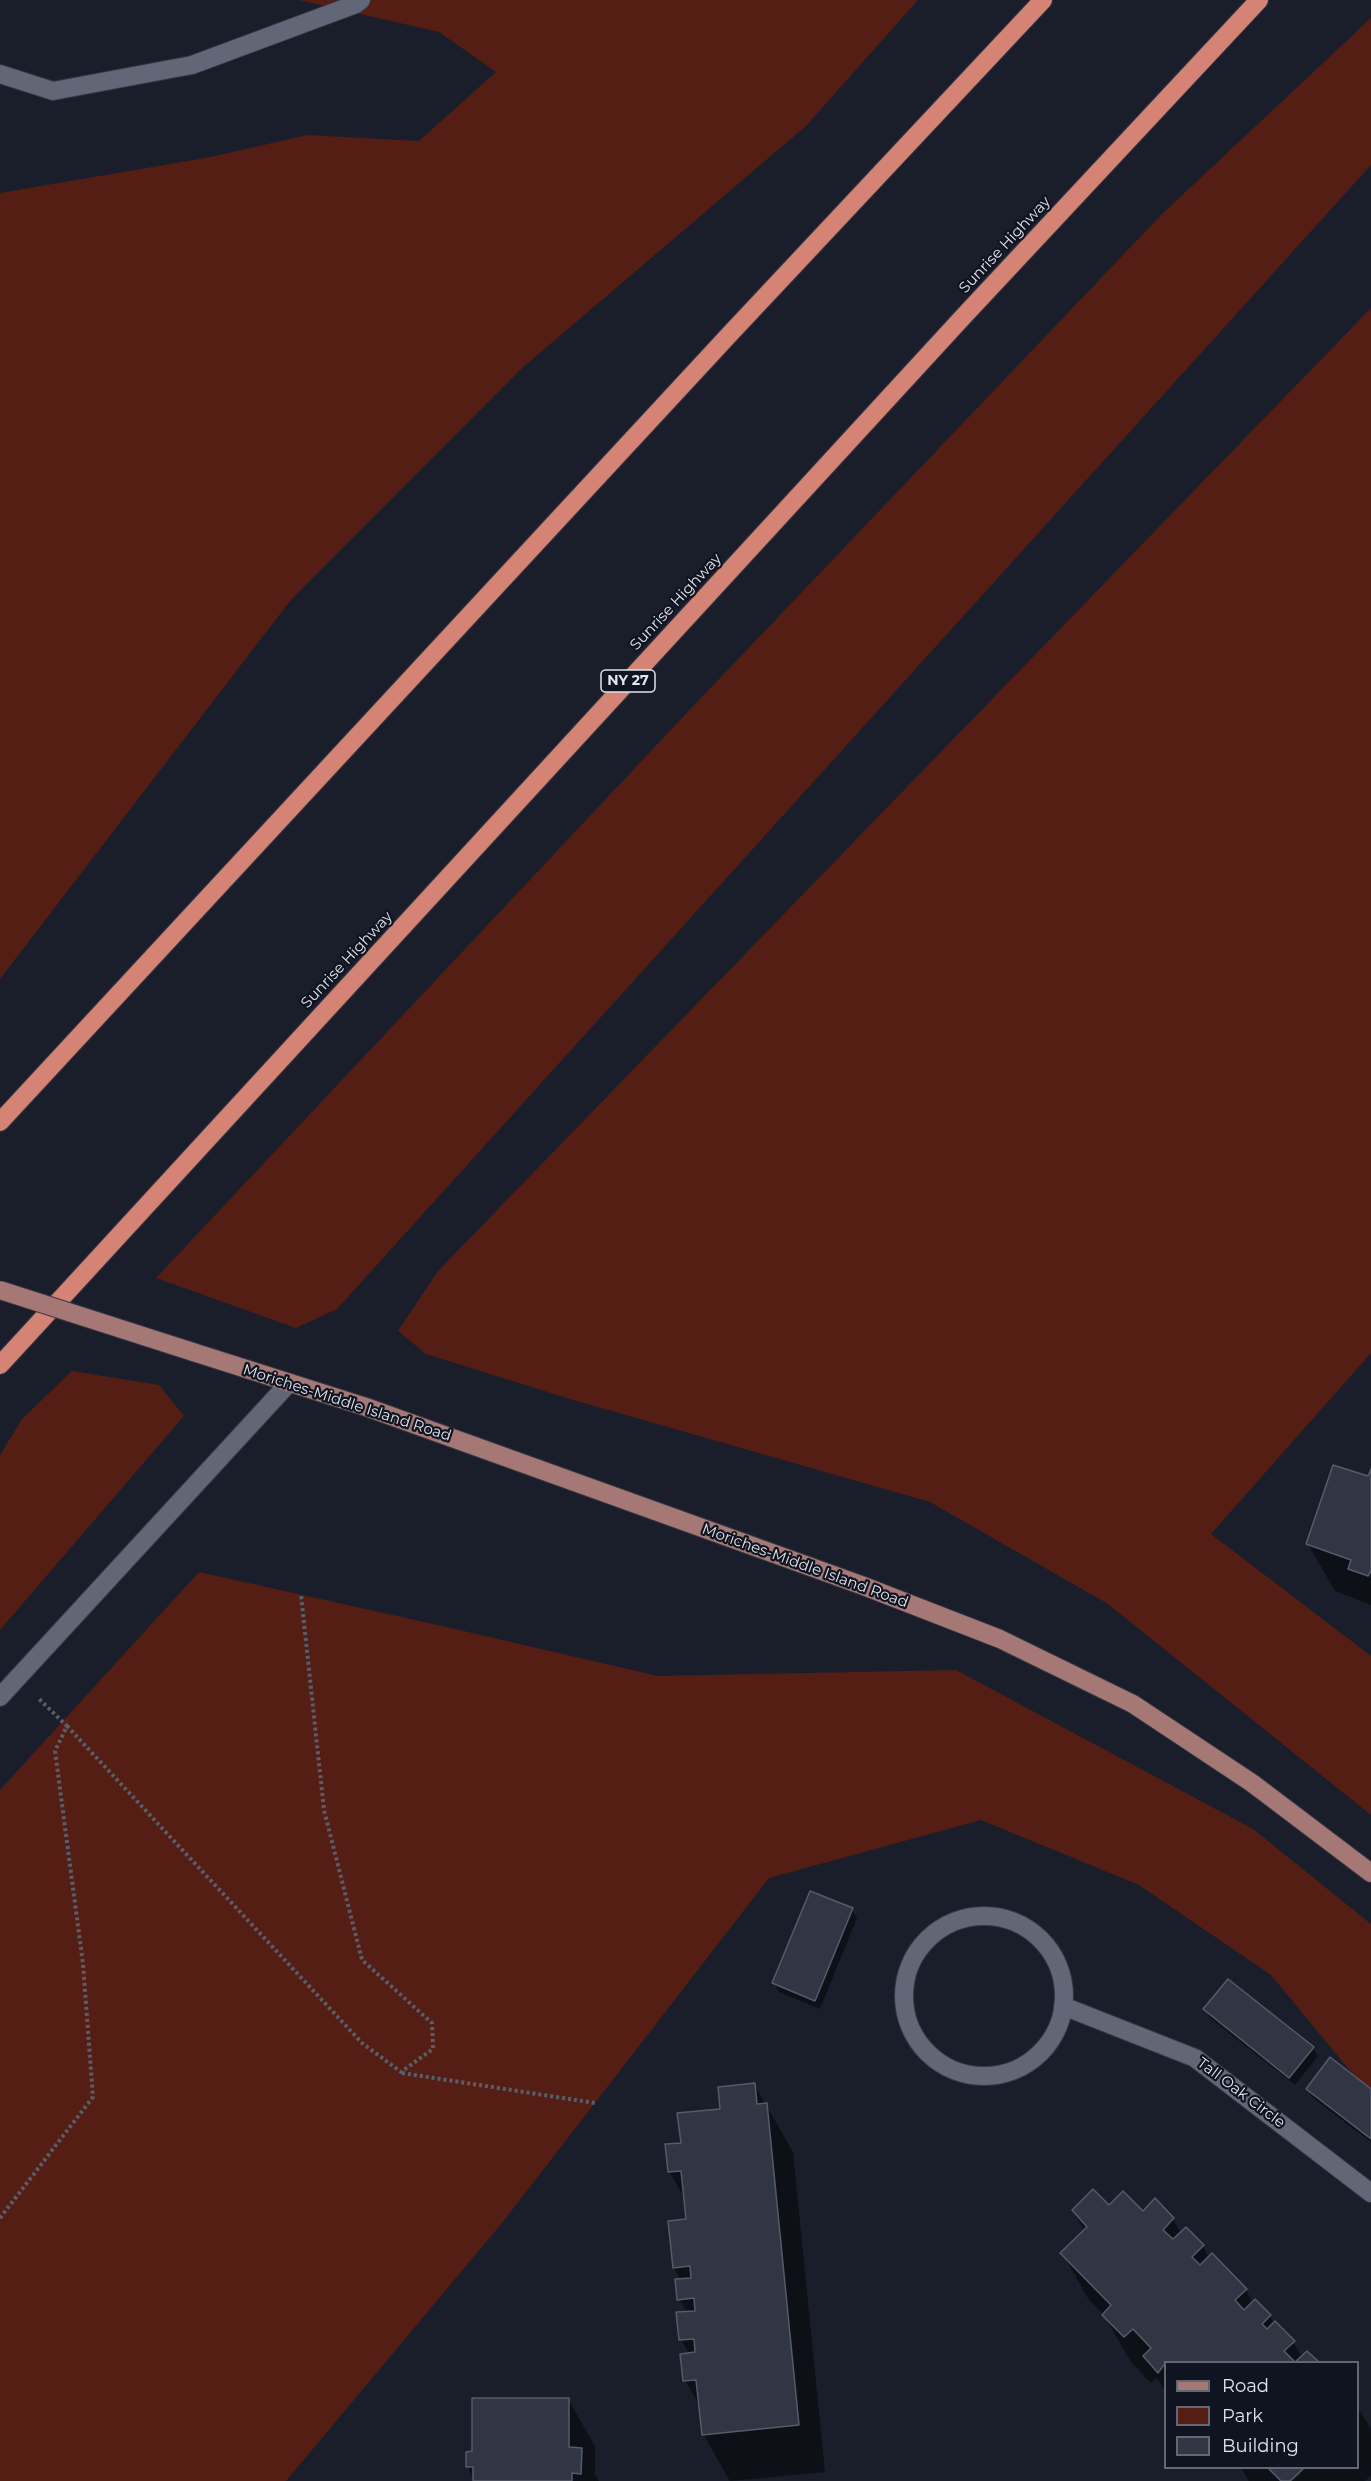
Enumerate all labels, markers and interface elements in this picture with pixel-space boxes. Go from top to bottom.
street label: Sunrise Highway [956,193,1054,297]
street label: Sunrise Highway [627,550,725,654]
road number: NY 27 [601,670,655,692]
street label: Sunrise Highway [298,908,396,1012]
street label: Moriches-Middle Island Road [240,1361,454,1445]
street label: Moriches-Middle Island Road [699,1520,911,1612]
street label: Tall Oak Circle [1194,2054,1288,2132]
legend [1164,2361,1359,2469]
text: Road [1222,2375,1269,2397]
text: Park [1222,2405,1263,2427]
text: Building [1222,2435,1299,2457]

